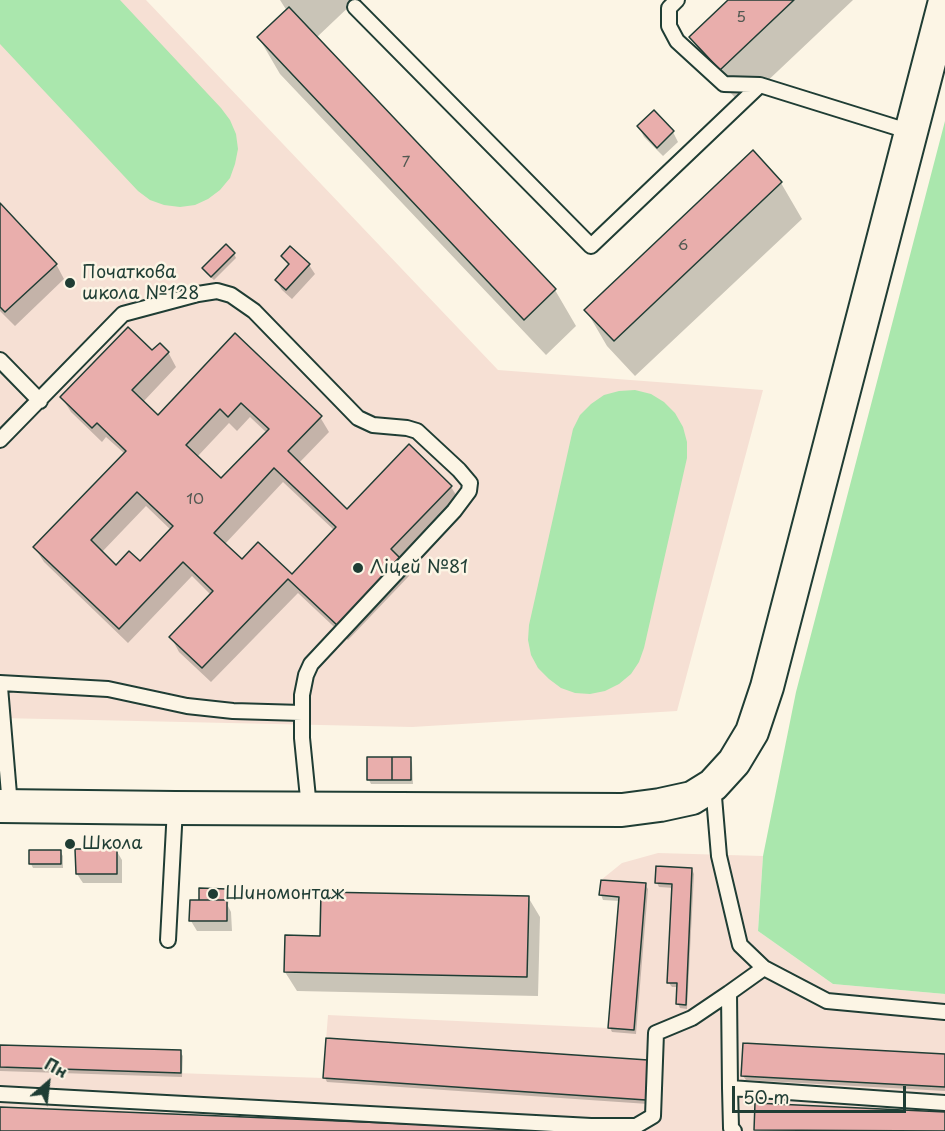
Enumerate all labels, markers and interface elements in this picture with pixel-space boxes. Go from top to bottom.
house number: 5 [736,9,746,27]
house number: 7 [402,154,410,172]
house number: 6 [678,237,688,255]
place label: Початкова школа №128 [82,262,200,304]
marker: Початкова школа №128 [63,276,77,290]
house number: 10 [186,491,204,509]
place label: Ліцей №81 [370,557,468,579]
marker: Ліцей №81 [351,561,365,575]
place label: Школа [82,833,142,855]
marker: Школа [63,837,77,851]
place label: Шиномонтаж [225,883,344,905]
marker: Шиномонтаж [206,887,220,901]
text: Пн [41,1051,72,1083]
north arrow [18,1053,78,1113]
scale bar [735,1074,909,1112]
text: 50 m [743,1083,790,1110]

